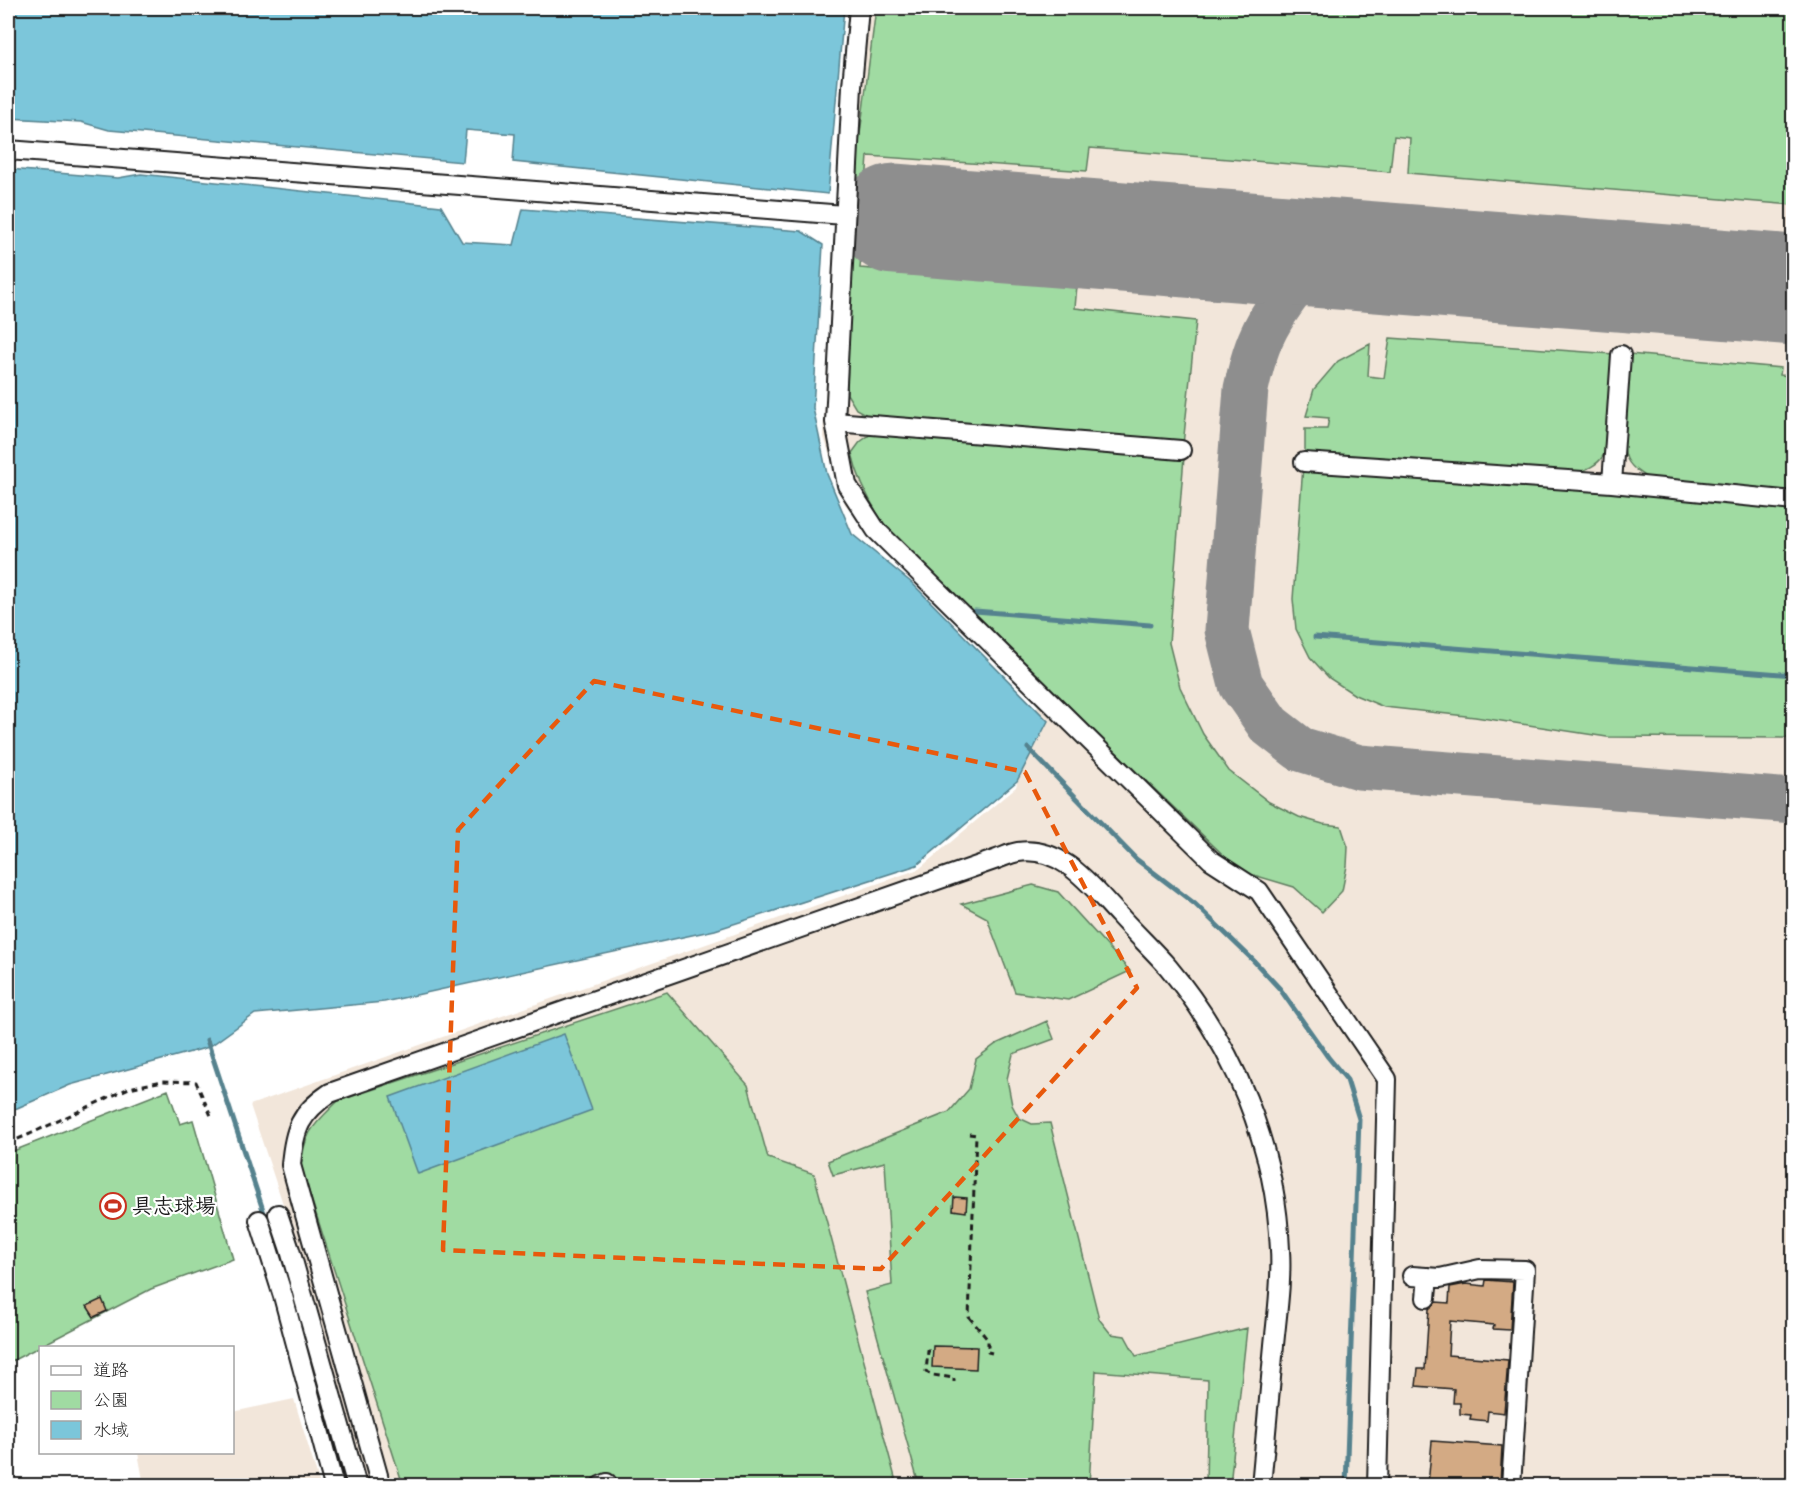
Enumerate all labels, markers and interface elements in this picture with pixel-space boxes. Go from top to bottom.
place label: 具志球場 [132,1188,216,1220]
sports icon: 具志球場 [98,1191,128,1221]
legend [39,1346,234,1454]
text: 道路 [93,1355,129,1382]
text: 公園 [93,1385,129,1412]
text: 水域 [93,1415,129,1442]

